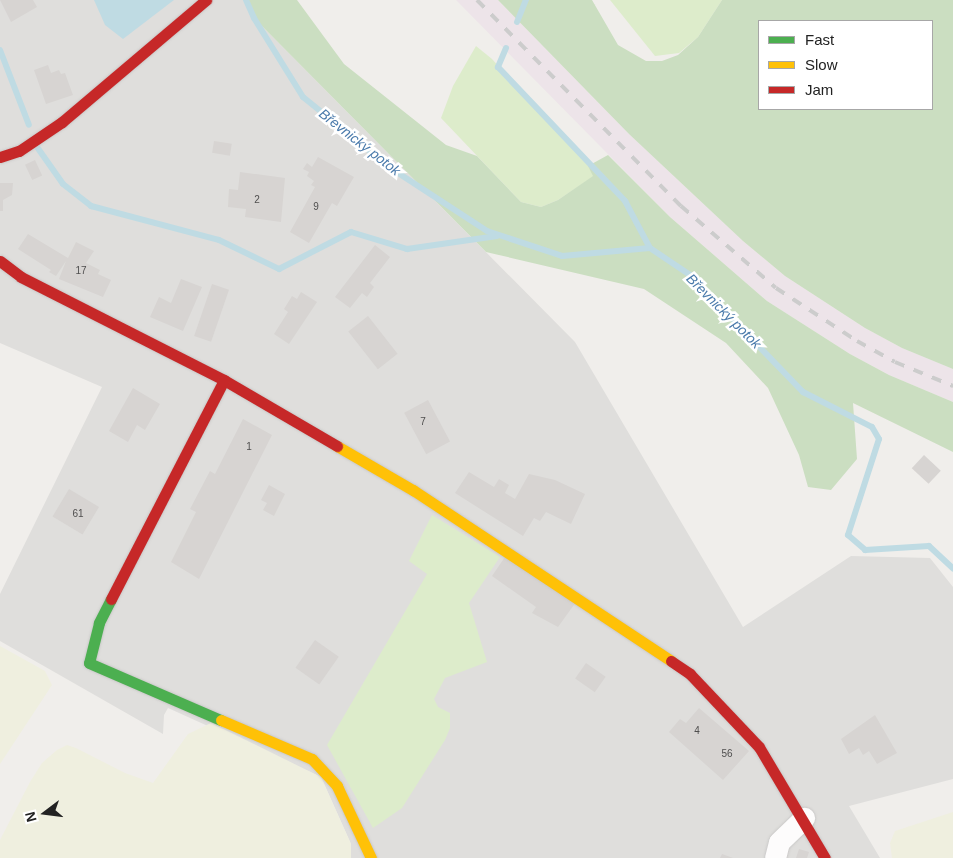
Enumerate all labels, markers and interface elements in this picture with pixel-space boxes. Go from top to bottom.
legend [758,20,933,110]
text: Fast [805,31,834,48]
text: Slow [805,56,838,73]
text: Jam [805,81,833,98]
water label: Břevnický potok [316,105,404,179]
house number: 2 [254,194,260,206]
house number: 9 [313,201,319,213]
house number: 17 [75,265,87,277]
water label: Břevnický potok [683,270,765,352]
house number: 7 [420,416,426,428]
house number: 1 [246,441,252,453]
house number: 61 [72,508,84,520]
house number: 4 [694,725,700,737]
house number: 56 [721,748,733,760]
north arrow [20,788,70,838]
text: N [21,810,40,824]

